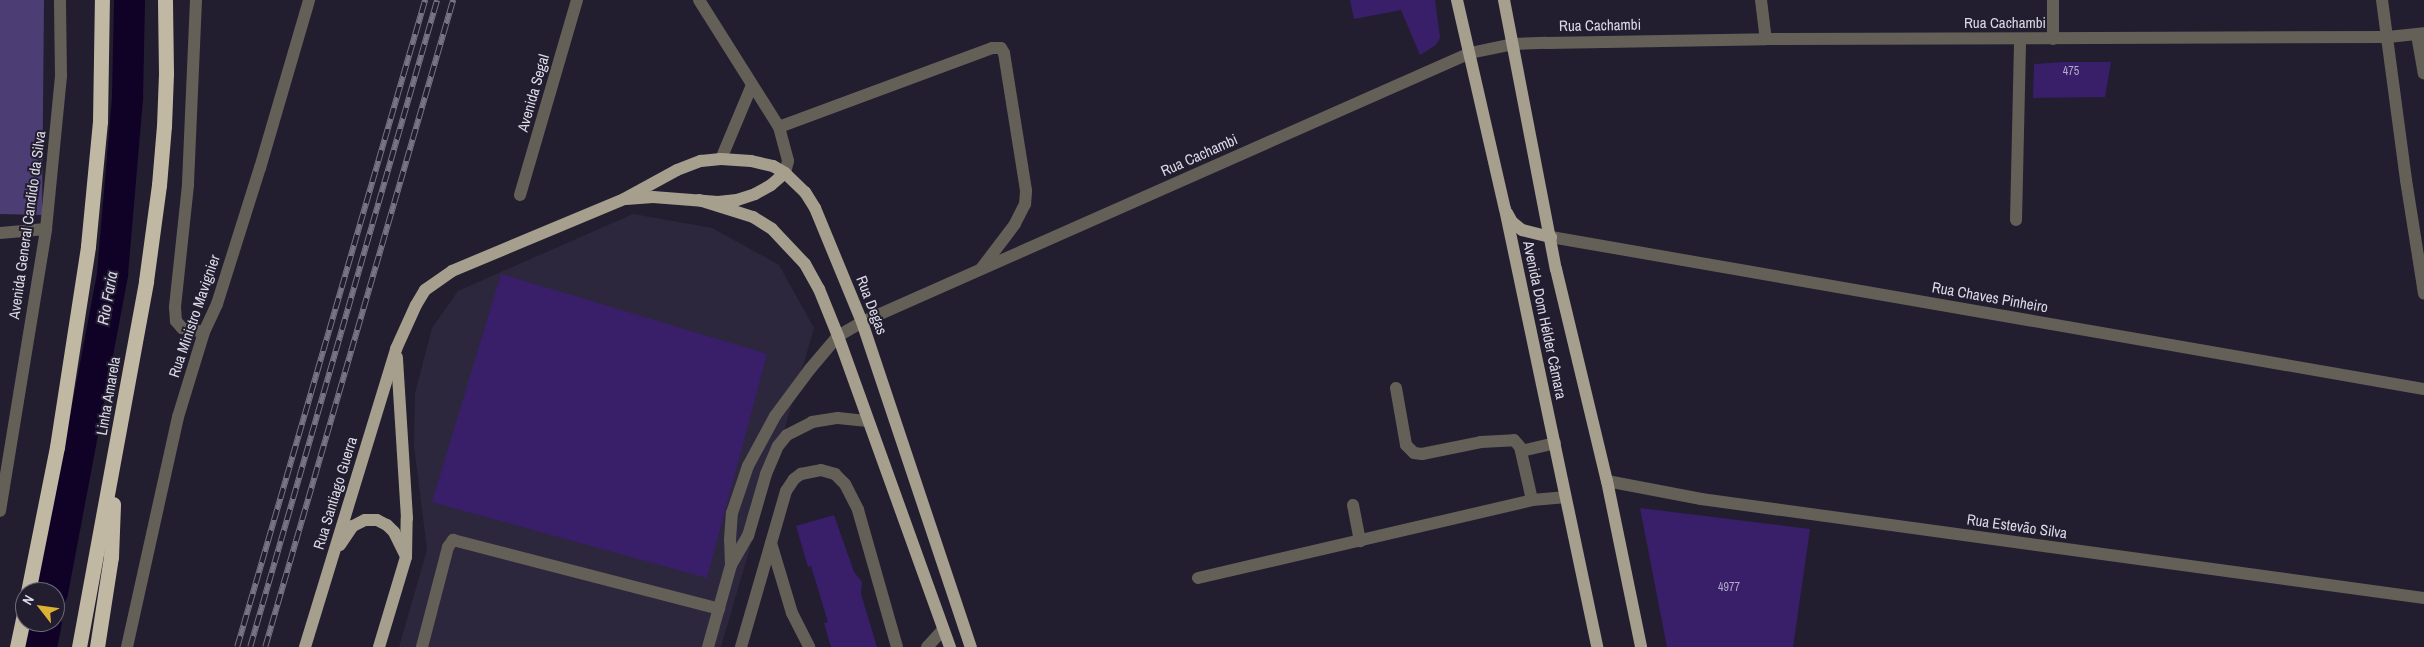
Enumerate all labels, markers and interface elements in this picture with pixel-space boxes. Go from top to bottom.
street label: Rua Cachambi [1964,14,2046,32]
street label: Rua Cachambi [1559,15,1641,35]
street label: Avenida Segal [513,52,553,134]
house number: 475 [2063,65,2079,79]
street label: Avenida General Candido da Silva [5,130,49,320]
street label: Rua Cachambi [1158,130,1240,180]
street label: Avenida Dom Hélder Câmara [1519,239,1571,401]
street label: Rua Ministro Mavignier [165,252,223,380]
water label: Rio Faria [93,270,121,326]
street label: Rua Degas [853,273,891,337]
street label: Rua Chaves Pinheiro [1931,278,2049,316]
street label: Linha Amarela [92,355,124,437]
street label: Rua Santiago Guerra [309,434,361,552]
street label: Rua Estevão Silva [1966,510,2068,542]
house number: 4977 [1718,581,1740,595]
north arrow [15,582,65,632]
text: N [18,592,38,608]

